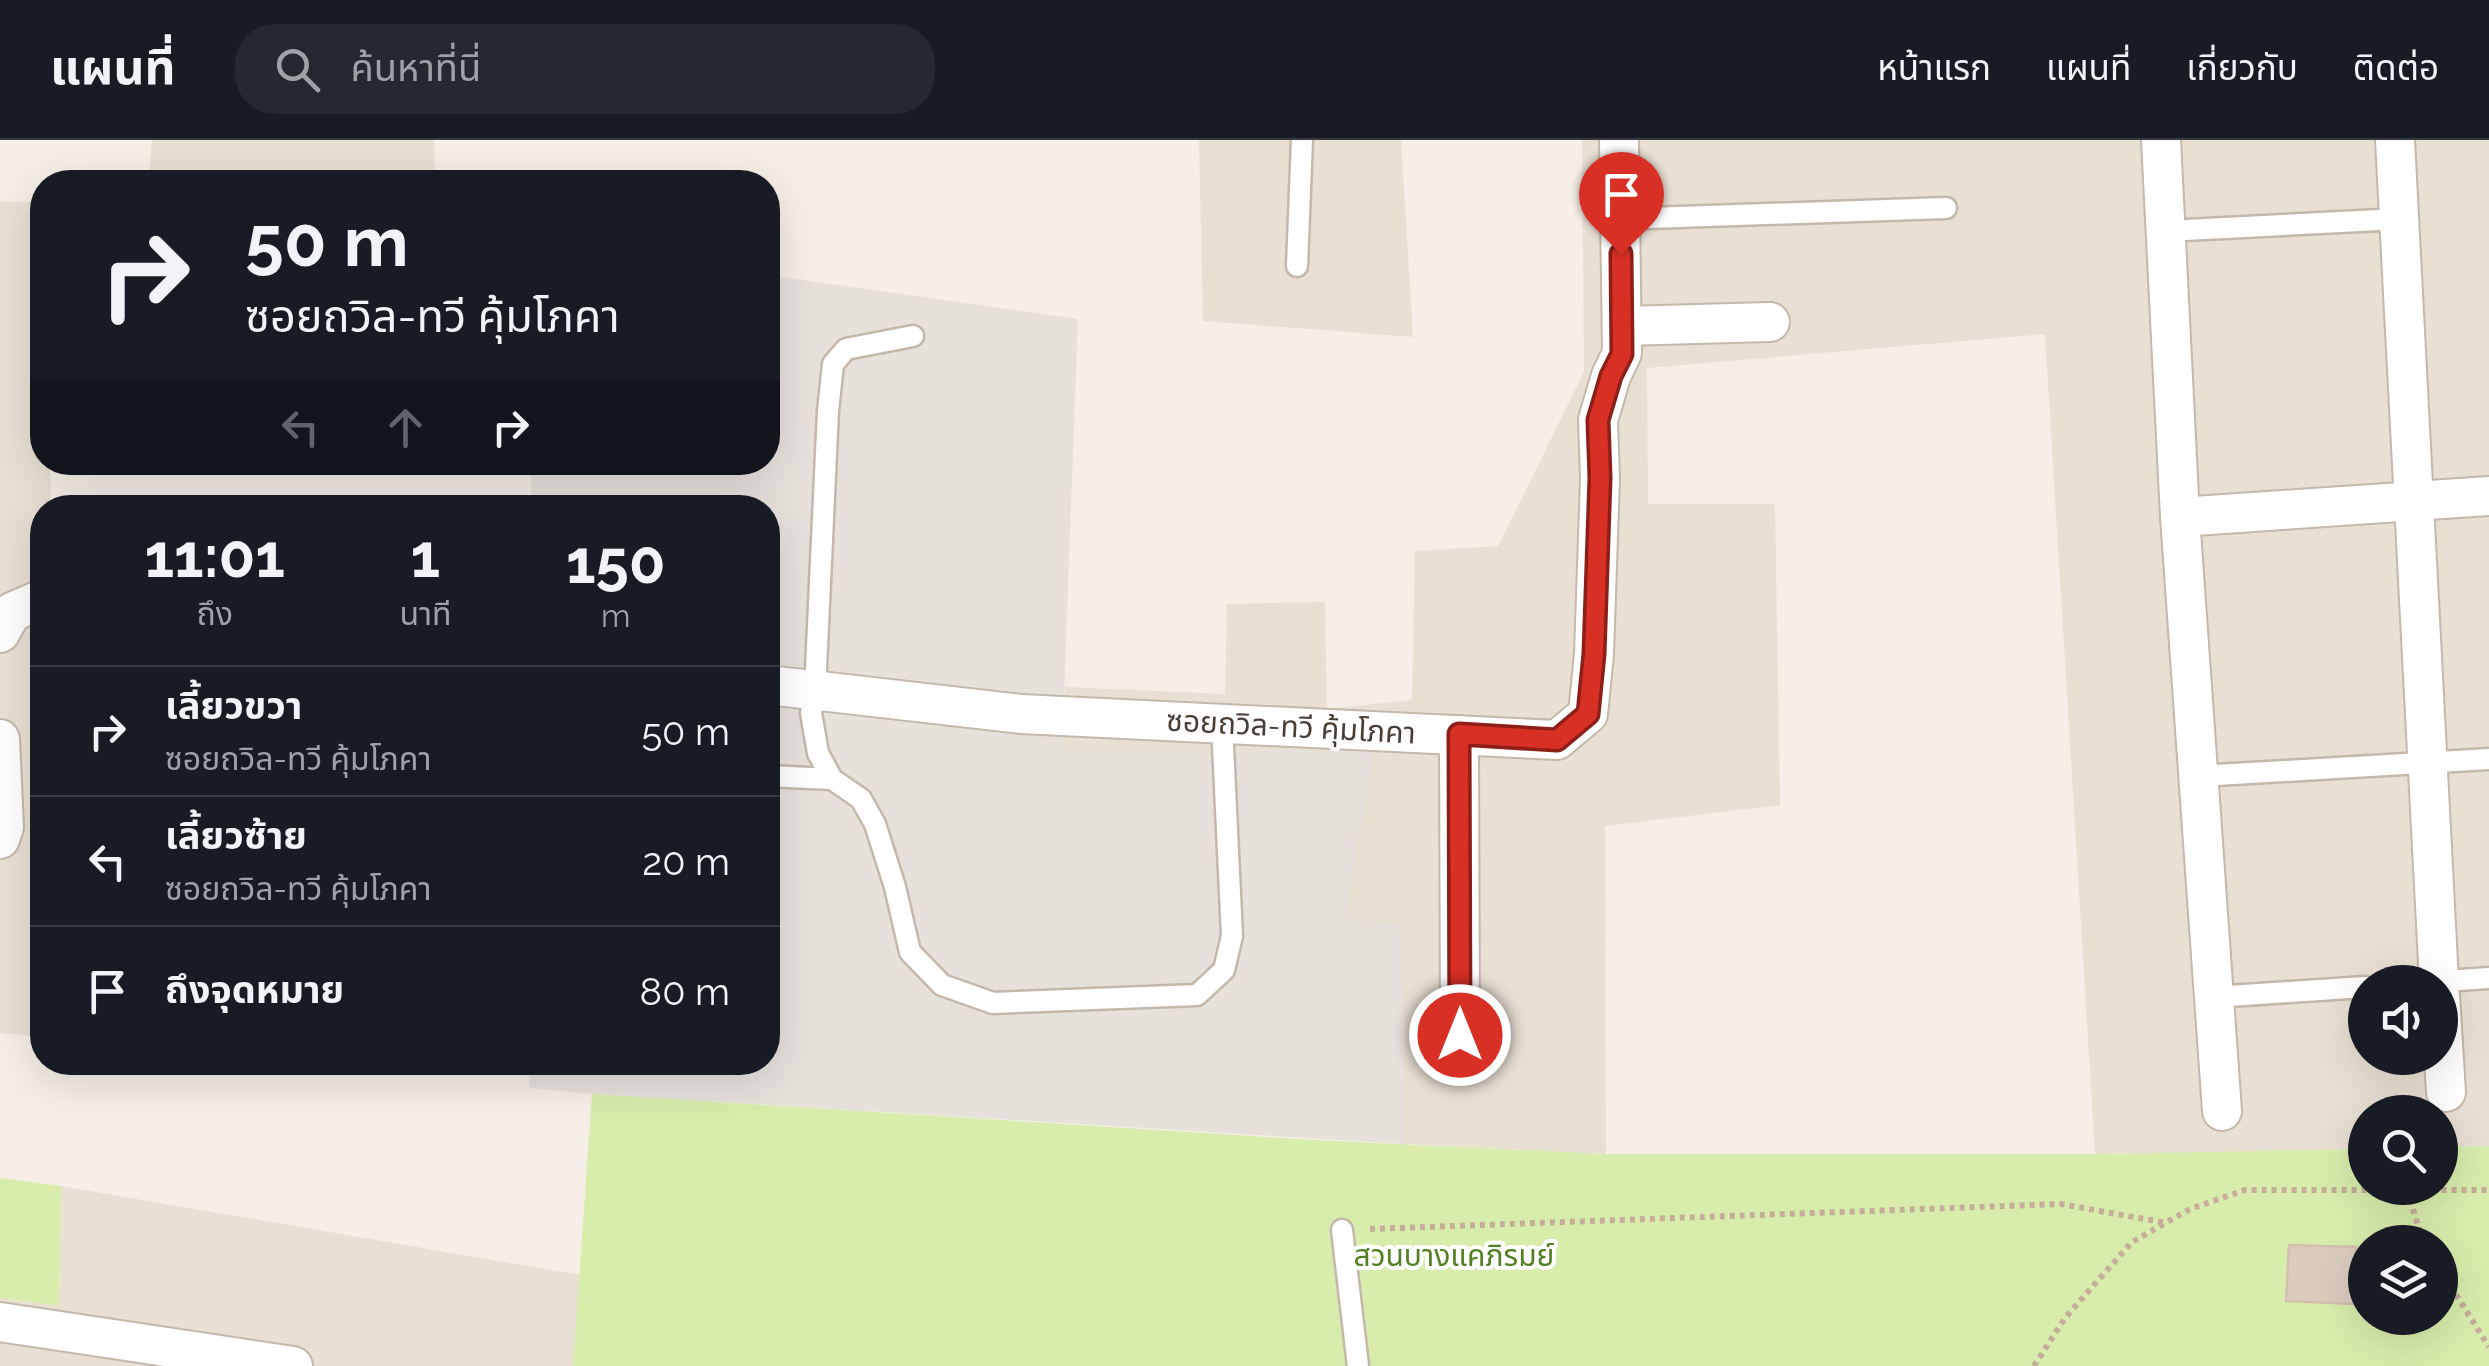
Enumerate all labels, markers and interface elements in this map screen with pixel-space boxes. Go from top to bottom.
search box [235,24,935,114]
text: แผนที่ [50,39,175,95]
icon: search [270,42,325,97]
text: ค้นหาที่นี่ [350,45,481,90]
text: หน้าแรก [1877,47,1991,88]
text: แผนที่ [2046,47,2131,88]
text: เกี่ยวกับ [2186,47,2298,88]
text: ติดต่อ [2353,47,2439,88]
pin [1579,152,1664,255]
icon: arrive [1594,167,1649,222]
text: 50 m [245,200,409,282]
icon: right [80,210,210,340]
text: ซอยถวิล-ทวี คุ้มโภคา [245,290,620,343]
icon: left [273,400,328,455]
icon: ahead [378,400,433,455]
icon: right [483,400,538,455]
text: 11:01 [144,521,285,591]
text: 1 [411,521,440,591]
text: 150 [566,527,666,597]
text: ถึง [196,595,233,632]
text: นาที [399,595,451,632]
text: m [601,597,630,634]
text: เลี้ยวขวา [165,683,302,728]
street label: ซอยถวิล-ทวี คุ้มโภคา [1165,702,1417,752]
icon: right [80,704,135,759]
text: 50 m [641,709,730,754]
text: ซอยถวิล-ทวี คุ้มโภคา [165,740,431,777]
text: เลี้ยวซ้าย [165,813,307,858]
icon: left [80,834,135,889]
text: 20 m [642,839,730,884]
text: ซอยถวิล-ทวี คุ้มโภคา [165,870,431,907]
icon: arrive [80,964,135,1019]
map controls [2348,965,2458,1335]
button: sound [2348,965,2458,1075]
text: ถึงจุดหมาย [165,967,344,1012]
text: 80 m [640,969,730,1014]
position arrow [1408,983,1512,1087]
button: search [2348,1095,2458,1205]
button: layers [2348,1225,2458,1335]
park label: สวนบางแคภิรมย์ [1354,1238,1555,1273]

